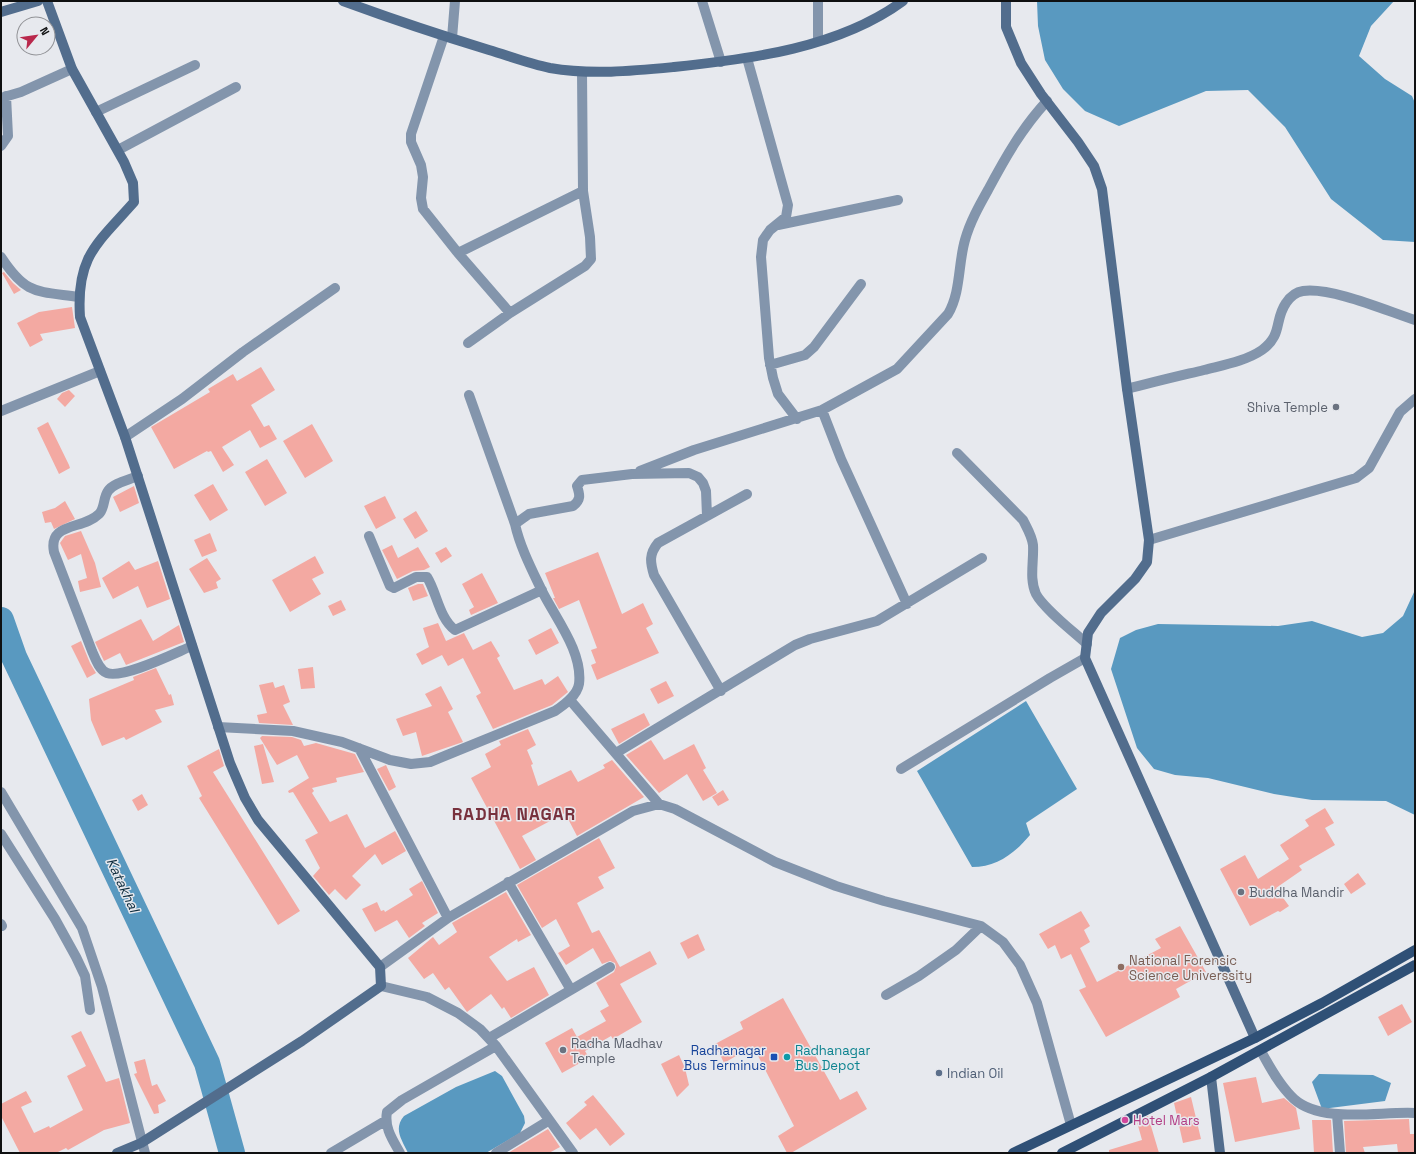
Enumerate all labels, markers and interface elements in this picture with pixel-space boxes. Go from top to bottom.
north arrow [16,16,56,56]
text: N [37,25,53,38]
place label: Shiva Temple [1247,399,1328,416]
marker: Shiva Temple [1331,402,1341,412]
district label: RADHA NAGAR [452,803,576,825]
water label: Katakhal [103,855,144,917]
place label: Buddha Mandir [1249,884,1344,901]
marker: Buddha Mandir [1236,887,1246,897]
place label: National Forensic Science Universsity [1129,952,1252,984]
marker: National Forensic Science Universsity [1116,962,1126,972]
place label: Radha Madhav Temple [571,1035,663,1067]
place label: Radhanagar Bus Terminus [684,1042,766,1074]
place label: Radhanagar Bus Depot [795,1042,870,1074]
marker: Radha Madhav Temple [558,1045,568,1055]
marker: Radhanagar Bus Terminus [769,1052,779,1062]
marker: Radhanagar Bus Depot [782,1052,792,1062]
place label: Indian Oil [947,1065,1004,1082]
marker: Indian Oil [934,1068,944,1078]
place label: Hotel Mars [1133,1112,1200,1129]
marker: Hotel Mars [1120,1115,1130,1125]

